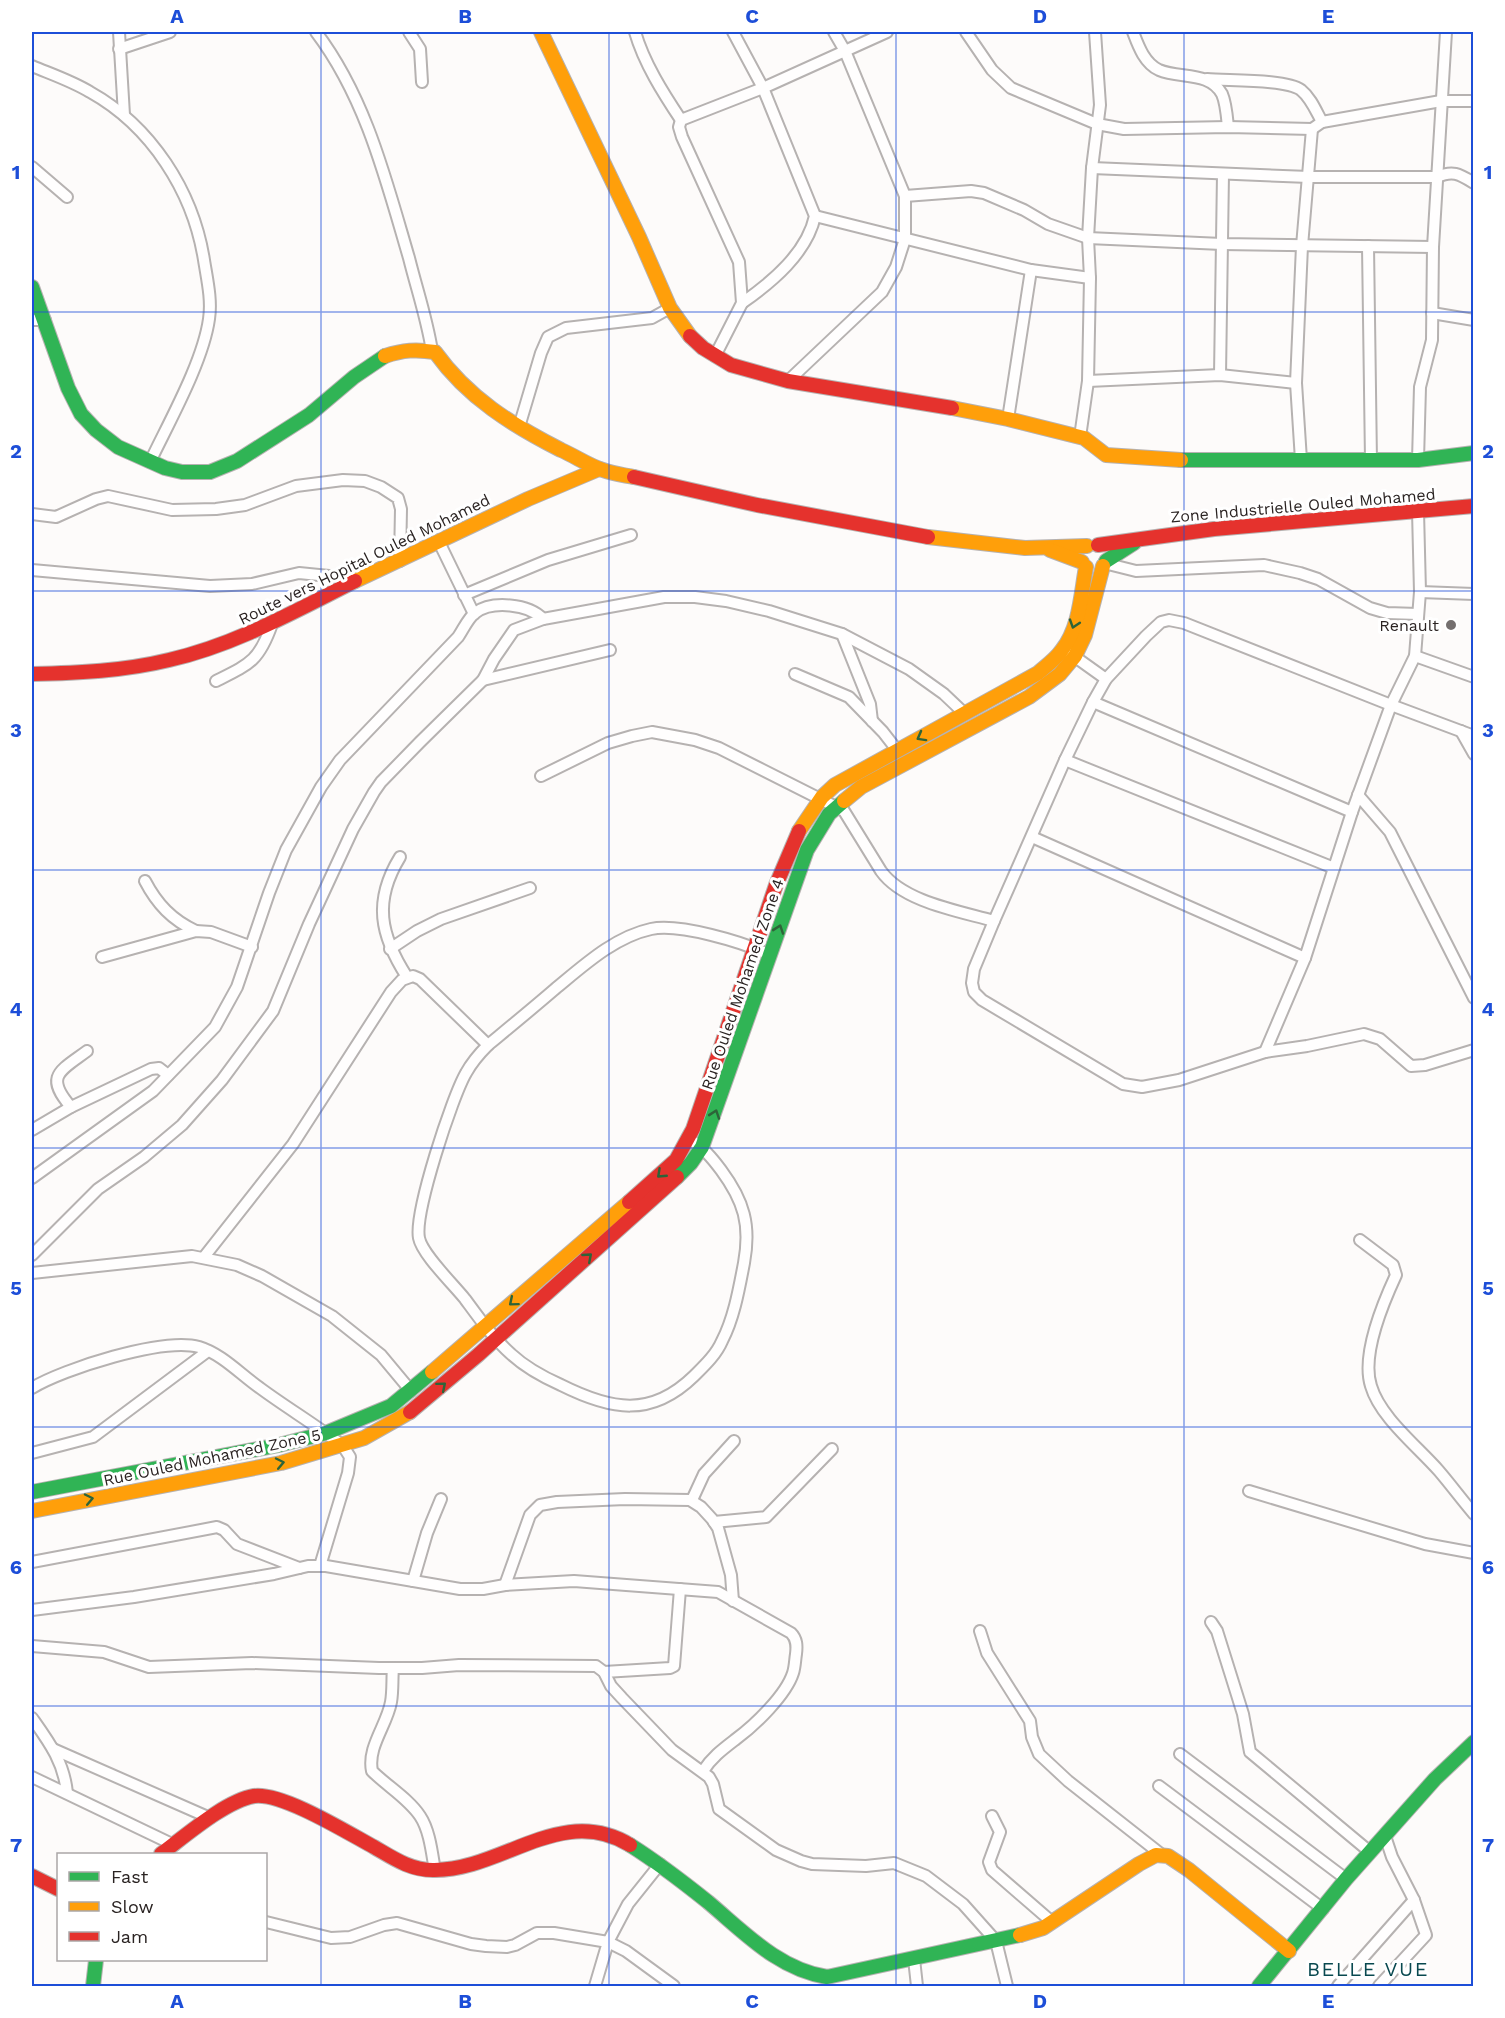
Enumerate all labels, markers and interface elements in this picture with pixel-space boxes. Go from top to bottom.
text: A [170,4,184,28]
text: B [458,4,472,28]
text: C [745,4,759,28]
text: D [1033,4,1047,28]
text: E [1322,4,1334,28]
text: 1 [12,160,20,184]
text: 1 [1484,160,1492,184]
text: 2 [10,439,22,463]
text: 2 [1482,439,1494,463]
street label: Zone Industrielle Ouled Mohamed [1170,484,1436,527]
street label: Route vers Hopital Ouled Mohamed [235,490,493,629]
place label: Renault [1379,616,1439,635]
one-way arrow [1068,618,1081,629]
marker: Renault [1444,618,1458,632]
text: 3 [10,718,22,742]
text: 3 [1482,718,1494,742]
one-way arrow [917,729,927,741]
street label: Rue Ouled Mohamed Zone 4 [697,876,788,1092]
one-way arrow [771,925,784,935]
text: 4 [10,997,23,1021]
text: 4 [1482,997,1495,1021]
one-way arrow [708,1109,721,1120]
one-way arrow [657,1167,667,1178]
one-way arrow [581,1253,592,1264]
text: 5 [10,1276,22,1300]
text: 5 [1482,1276,1494,1300]
one-way arrow [509,1294,520,1305]
one-way arrow [435,1382,446,1393]
street label: Rue Ouled Mohamed Zone 5 [102,1425,323,1490]
one-way arrow [275,1457,285,1470]
one-way arrow [84,1493,94,1506]
text: 6 [10,1555,22,1579]
text: 6 [1482,1555,1494,1579]
text: 7 [10,1833,22,1857]
text: 7 [1482,1833,1494,1857]
legend [57,1853,267,1961]
text: Fast [111,1866,149,1887]
text: Slow [111,1896,154,1917]
text: Jam [111,1926,148,1947]
district label: BELLE VUE [1307,1957,1429,1981]
text: A [170,1989,184,2013]
text: B [458,1989,472,2013]
text: C [745,1989,759,2013]
text: D [1033,1989,1047,2013]
text: E [1322,1989,1334,2013]

